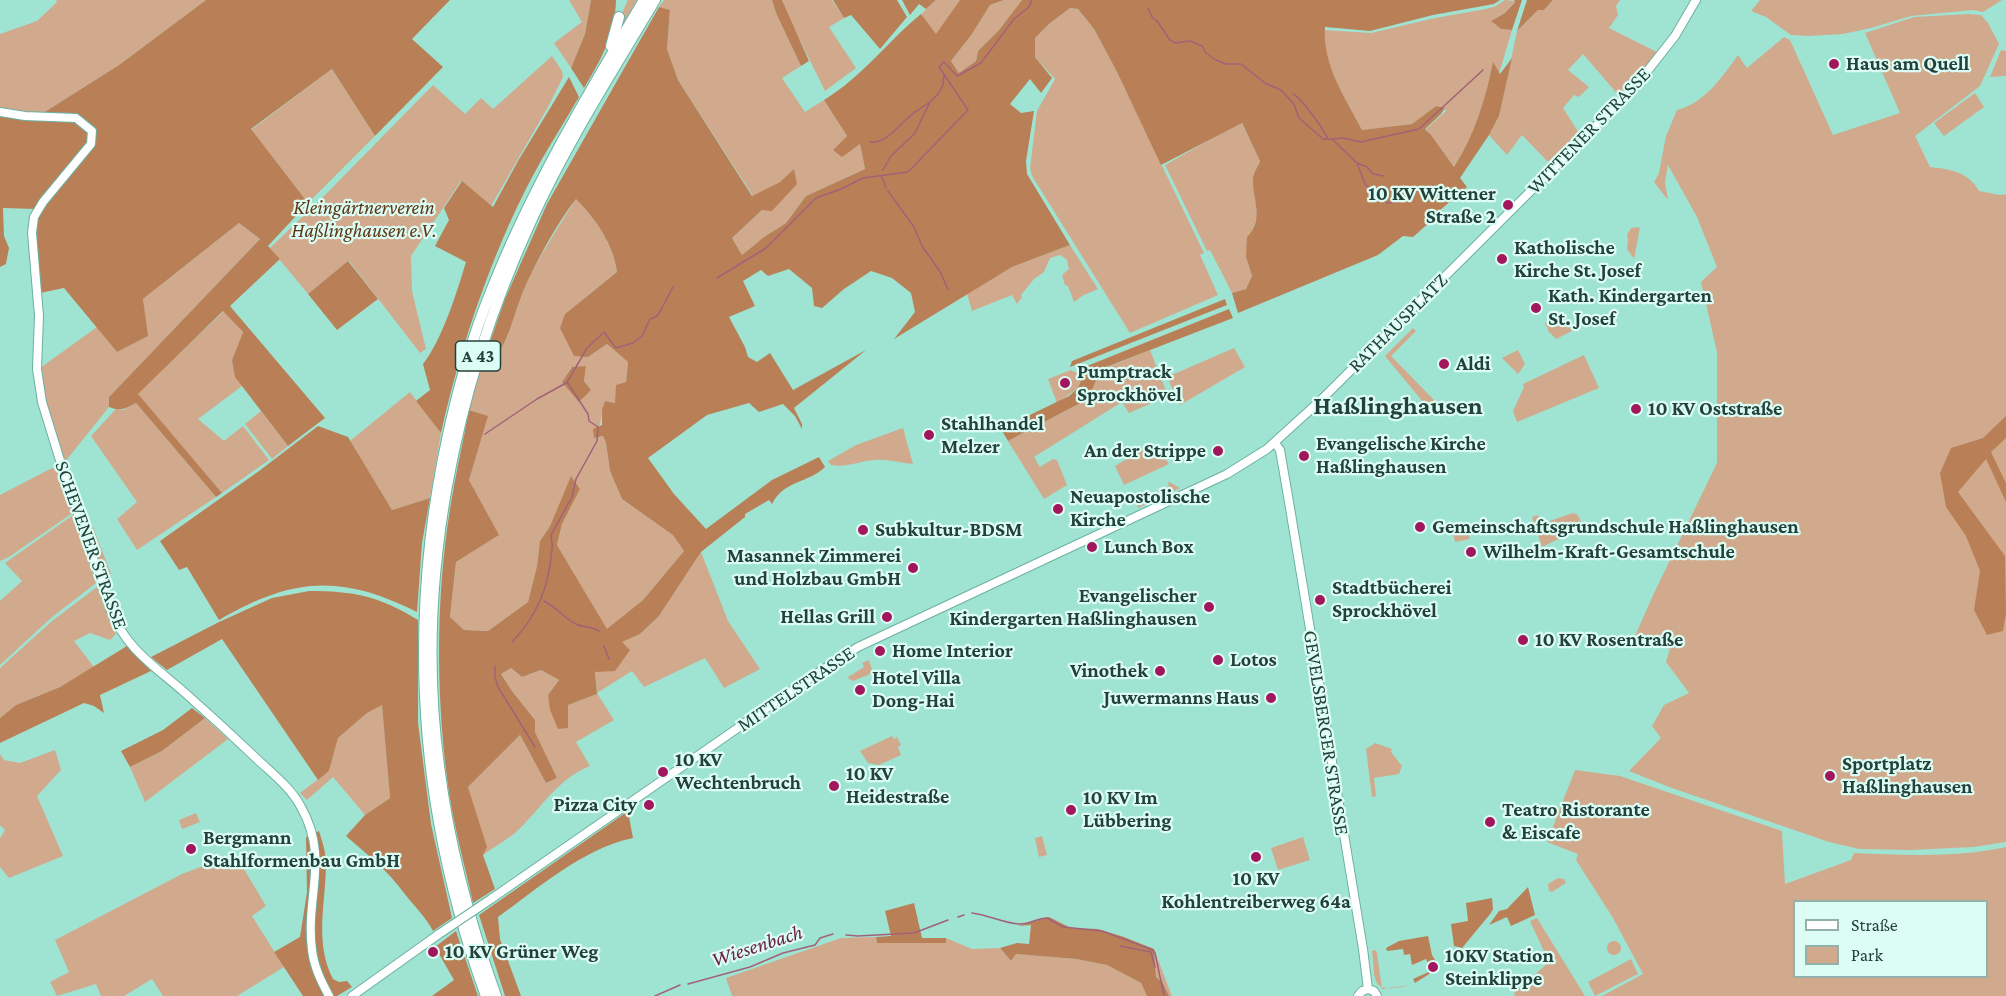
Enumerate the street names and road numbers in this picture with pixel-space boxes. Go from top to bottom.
street label: WITTENER STRASSE [1522,62,1656,200]
street label: RATHAUSPLATZ [1343,268,1453,378]
road number: A 43 [456,341,500,371]
street label: SCHEVENER STRASSE [49,458,133,632]
street label: GEVELSBERGER STRASSE [1298,629,1354,837]
street label: MITTELSTRASSE [733,641,859,737]

